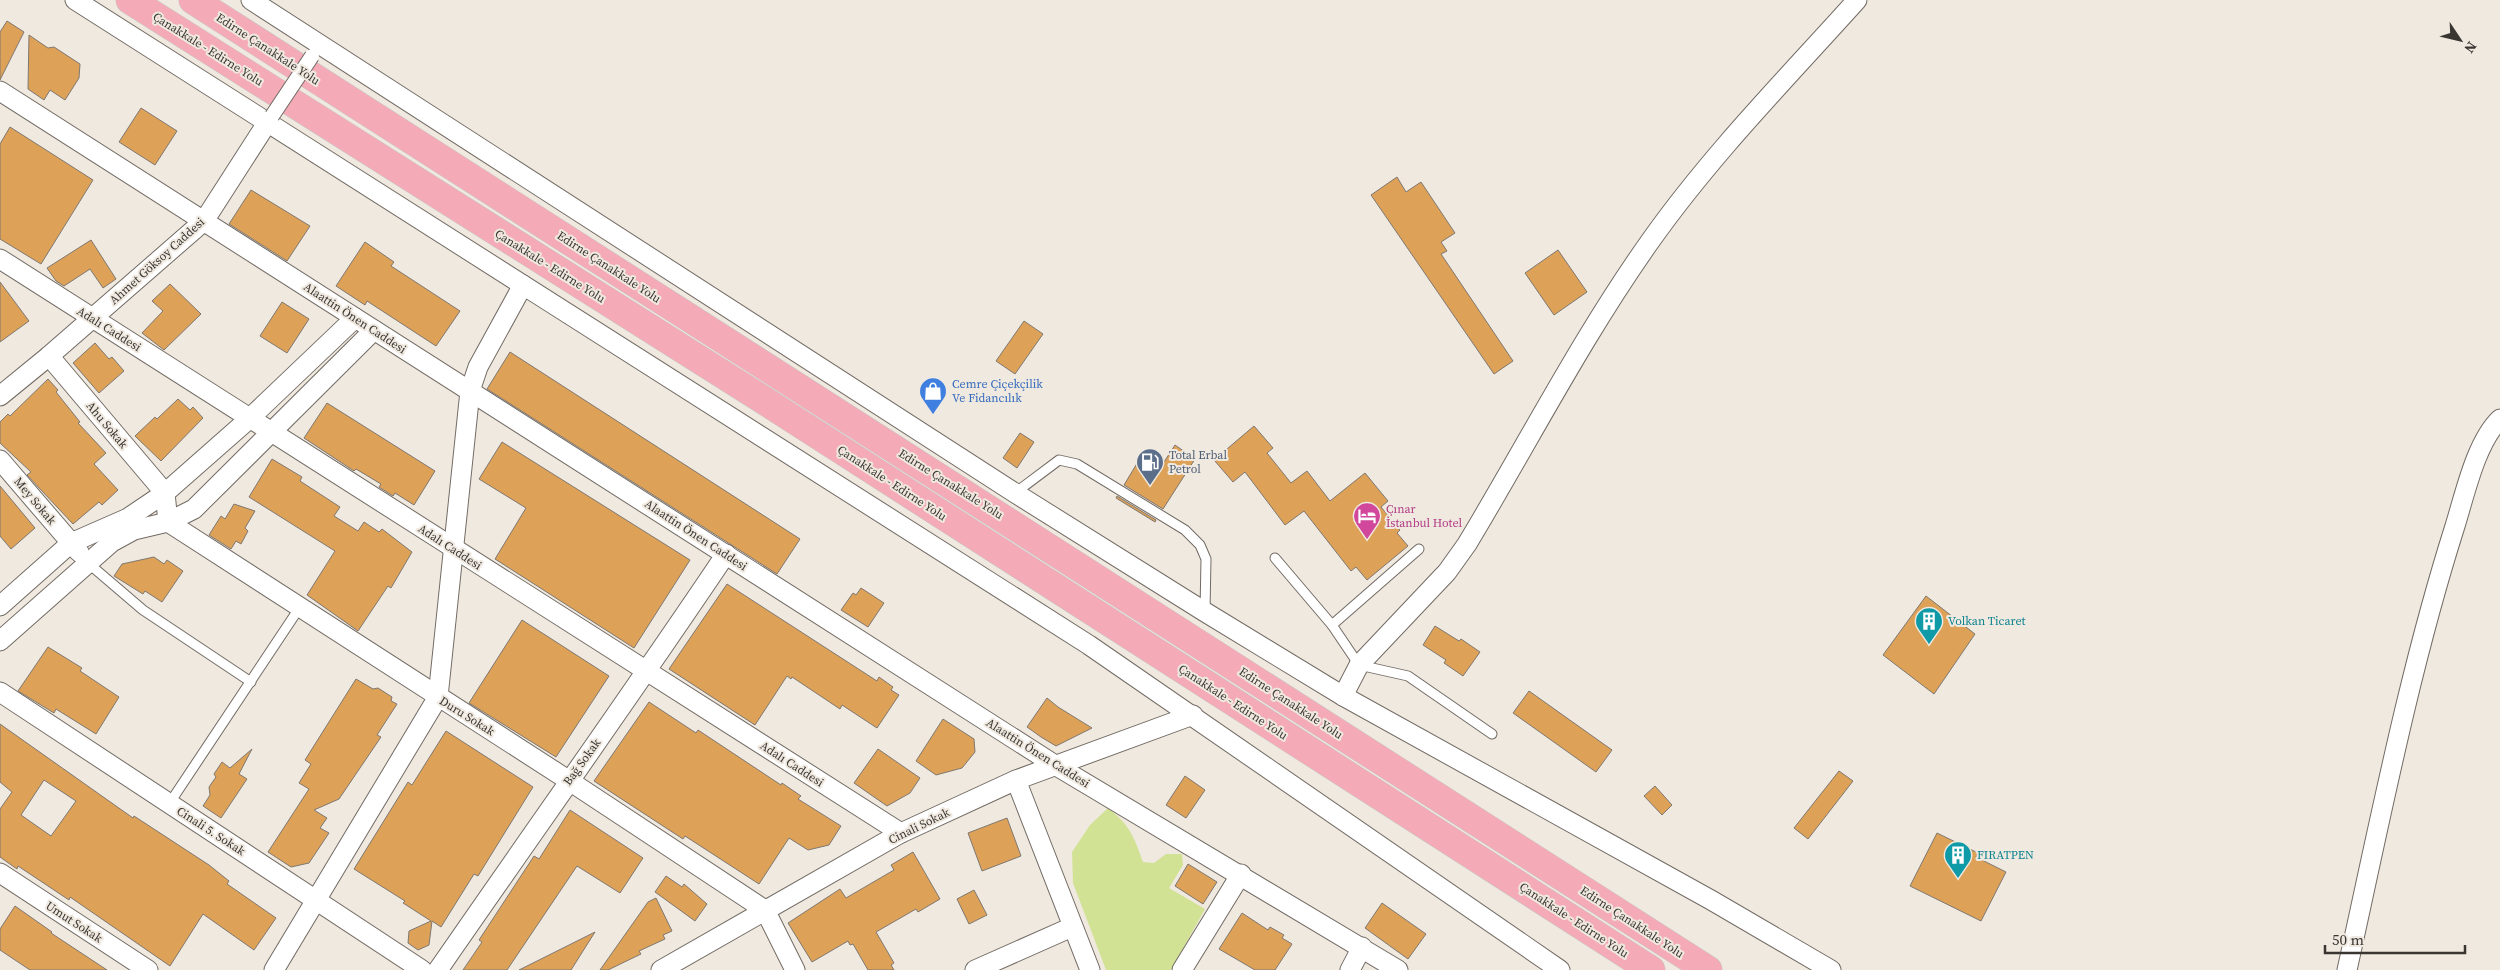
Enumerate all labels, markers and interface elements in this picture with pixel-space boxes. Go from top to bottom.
street label: Çanakkale - Edirne Yolu [150,9,266,89]
street label: Edirne Çanakkale Yolu [213,9,323,89]
north arrow [2435,15,2485,65]
text: N [2460,38,2482,57]
street label: Ahmet Göksoy Caddesi [106,214,208,308]
street label: Çanakkale - Edirne Yolu [492,226,608,306]
street label: Edirne Çanakkale Yolu [554,227,664,307]
street label: Alaattin Önen Caddesi [301,279,410,357]
street label: Adalı Caddesi [74,303,144,355]
shop icon: Cemre Çiçekçilik Ve Fidancılık [918,376,948,415]
place label: Cemre Çiçekçilik Ve Fidancılık [952,376,1043,406]
street label: Ahu Sokak [83,398,132,452]
street label: Çanakkale - Edirne Yolu [834,442,950,524]
street label: Edirne Çanakkale Yolu [896,445,1006,523]
fuel station icon: Total Erbal Petrol [1135,447,1165,486]
place label: Total Erbal Petrol [1169,447,1227,477]
street label: Mey Sokak [10,474,60,528]
street label: Alaattin Önen Caddesi [642,496,751,574]
hotel icon: Çınar İstanbul Hotel [1352,501,1382,540]
place label: Çınar İstanbul Hotel [1386,501,1462,531]
street label: Adalı Caddesi [415,521,485,574]
building icon: Volkan Ticaret [1914,606,1944,645]
place label: Volkan Ticaret [1948,613,2026,629]
street label: Çanakkale - Edirne Yolu [1175,661,1291,743]
street label: Edirne Çanakkale Yolu [1236,663,1346,743]
street label: Duru Sokak [436,693,498,740]
street label: Alaattin Önen Caddesi [983,715,1093,792]
street label: Bağ Sokak [560,735,605,789]
street label: Adalı Caddesi [757,738,827,791]
street label: Cinali 5. Sokak [174,803,249,859]
street label: Cinali Sokak [886,804,953,848]
building icon: FIRATPEN [1943,840,1973,879]
place label: FIRATPEN [1977,847,2034,863]
street label: Çanakkale - Edirne Yolu [1516,879,1632,961]
street label: Edirne Çanakkale Yolu [1577,882,1687,962]
street label: Umut Sokak [43,898,106,947]
scale bar [2325,922,2465,954]
text: 50 m [2332,929,2364,950]

